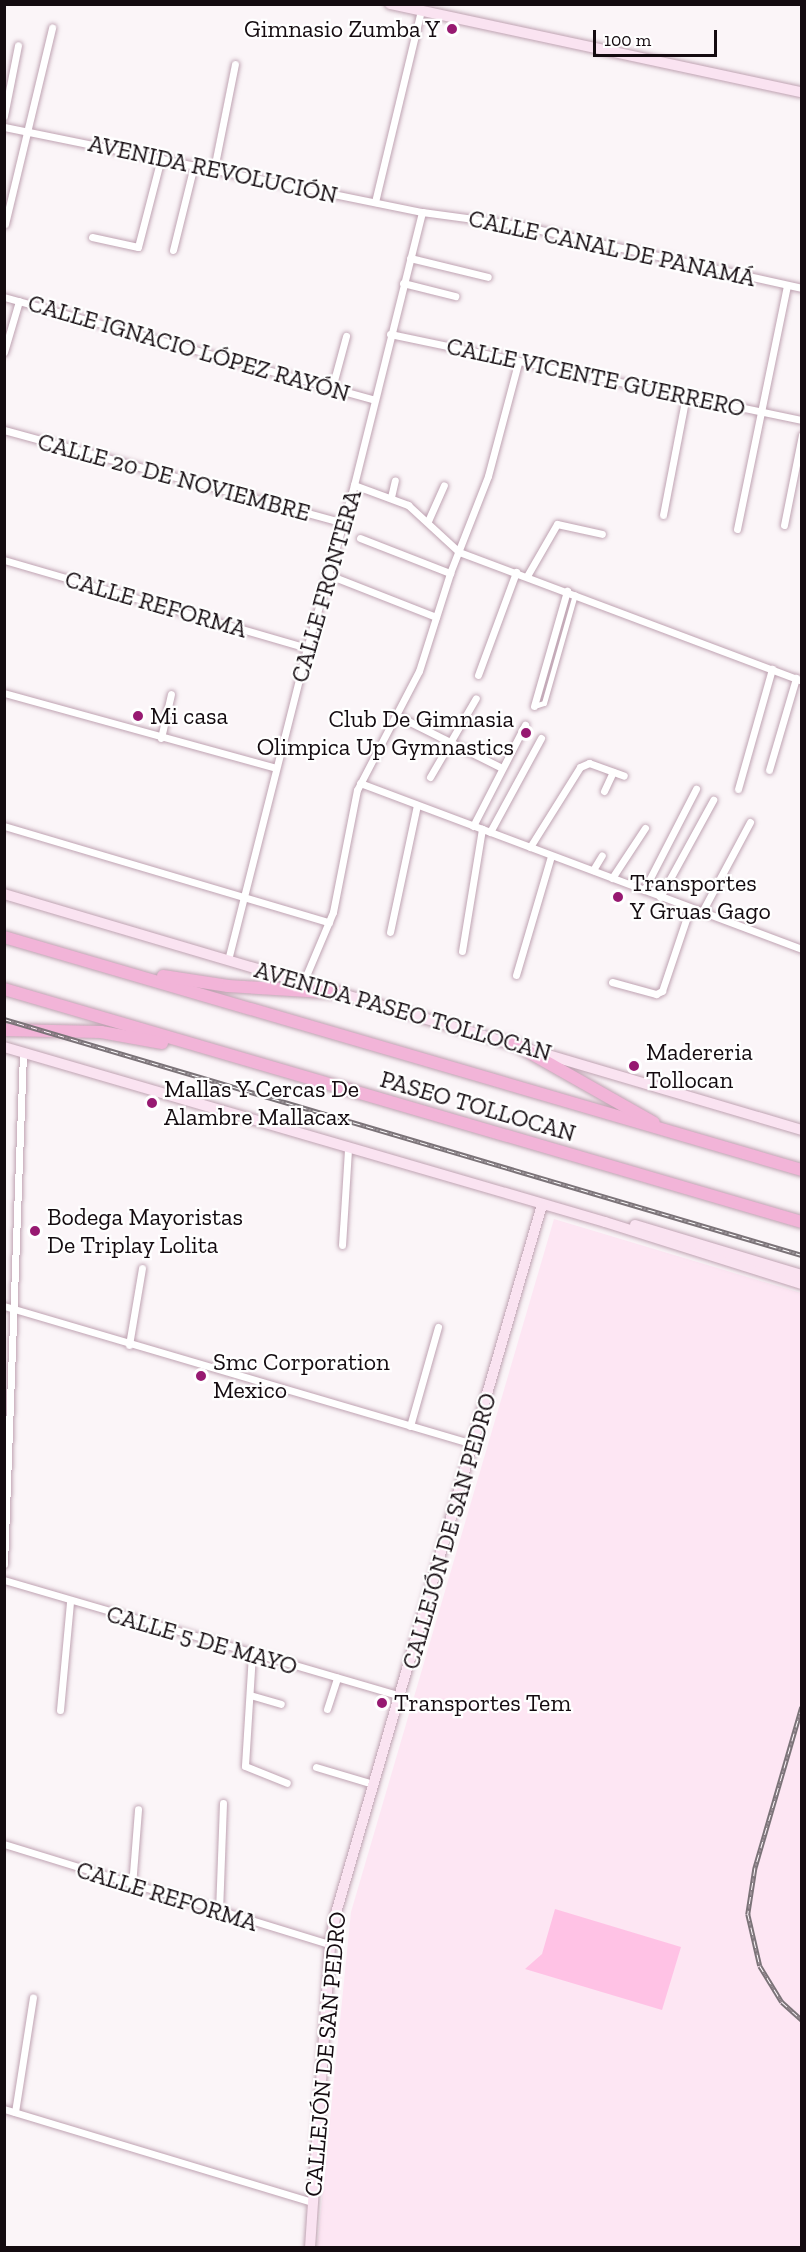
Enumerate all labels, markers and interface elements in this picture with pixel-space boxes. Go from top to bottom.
place label: Gimnasio Zumba Y [243,15,440,43]
scale bar [596,18,720,56]
marker: Gimnasio Zumba Y [445,22,459,36]
text: 100 m [604,29,651,51]
street label: AVENIDA REVOLUCIÓN [85,128,341,210]
street label: CALLE CANAL DE PANAMÁ [466,203,758,293]
street label: CALLE IGNACIO LÓPEZ RAYÓN [25,288,353,408]
street label: CALLE VICENTE GUERRERO [444,331,748,423]
street label: CALLE 20 DE NOVIEMBRE [35,427,313,527]
street label: CALLE FRONTERA [285,486,367,686]
street label: CALLE REFORMA [62,564,250,644]
place label: Mi casa [150,702,228,730]
place label: Club De Gimnasia Olimpica Up Gymnastics [257,705,514,761]
marker: Mi casa [131,709,145,723]
marker: Club De Gimnasia Olimpica Up Gymnastics [519,726,533,740]
place label: Transportes Y Gruas Gago [630,869,771,925]
marker: Transportes Y Gruas Gago [611,890,625,904]
street label: AVENIDA PASEO TOLLOCAN [251,955,555,1067]
place label: Madereria Tollocan [646,1038,753,1094]
marker: Madereria Tollocan [627,1059,641,1073]
street label: PASEO TOLLOCAN [377,1064,579,1148]
place label: Mallas Y Cercas De Alambre Mallacax [164,1075,361,1131]
marker: Mallas Y Cercas De Alambre Mallacax [145,1096,159,1110]
place label: Bodega Mayoristas De Triplay Lolita [47,1203,243,1259]
marker: Bodega Mayoristas De Triplay Lolita [28,1224,42,1238]
place label: Smc Corporation Mexico [213,1348,390,1404]
marker: Smc Corporation Mexico [194,1369,208,1383]
street label: CALLEJÓN DE SAN PEDRO [396,1390,502,1672]
street label: CALLE 5 DE MAYO [103,1599,301,1681]
place label: Transportes Tem [394,1689,572,1717]
marker: Transportes Tem [375,1696,389,1710]
street label: CALLE REFORMA [73,1855,261,1937]
street label: CALLEJÓN DE SAN PEDRO [298,1910,352,2198]

